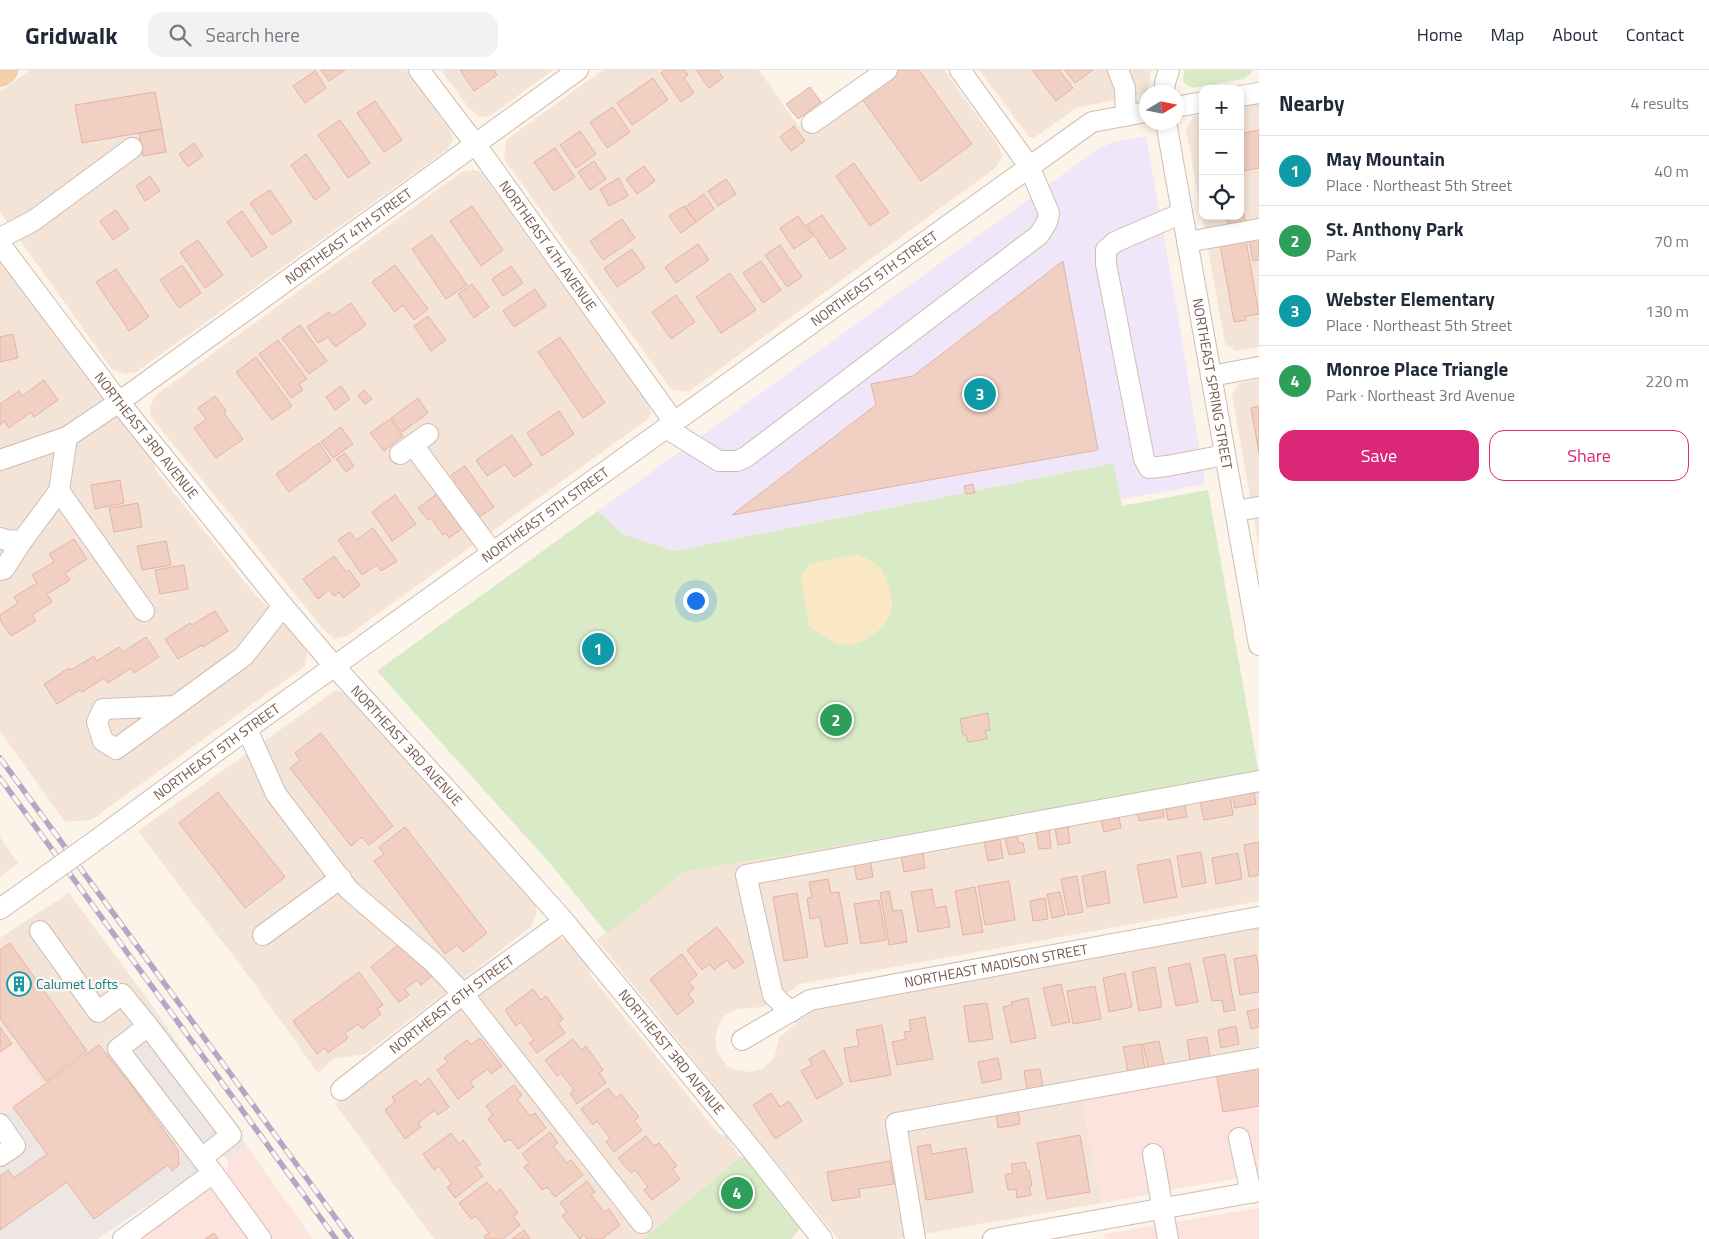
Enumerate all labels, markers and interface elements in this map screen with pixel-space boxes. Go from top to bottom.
search box [148,12,498,57]
text: Gridwalk [25,17,118,53]
text: Search here [206,20,300,49]
icon: search [166,21,194,49]
text: Home [1417,21,1463,48]
text: Map [1491,21,1524,48]
text: About [1552,21,1598,48]
text: Contact [1626,21,1684,48]
north arrow [1139,85,1184,130]
map controls [1199,85,1244,220]
button: + [1199,85,1244,130]
text: Nearby [1279,87,1344,119]
text: 4 results [1630,91,1689,115]
button: − [1199,130,1244,175]
text: May Mountain [1326,144,1445,173]
text: 1 [1291,159,1299,183]
text: 40 m [1654,159,1689,183]
text: Place · Northeast 5th Street [1326,173,1512,197]
button: locate [1199,175,1244,220]
street label: NORTHEAST 4TH AVENUE [495,176,602,315]
street label: NORTHEAST 4TH STREET [280,182,417,289]
text: St. Anthony Park [1326,214,1463,243]
street label: NORTHEAST 5TH STREET [806,225,942,331]
text: 2 [1291,229,1299,253]
text: 70 m [1654,229,1689,253]
text: Park [1326,243,1357,267]
text: Webster Elementary [1326,284,1495,313]
street label: NORTHEAST SPRING STREET [1188,296,1239,472]
text: 3 [1291,299,1299,323]
text: 130 m [1645,299,1689,323]
text: Place · Northeast 5th Street [1326,313,1512,337]
text: Monroe Place Triangle [1326,354,1508,383]
street label: NORTHEAST 3RD AVENUE [90,367,204,503]
text: 4 [1291,369,1299,393]
text: 220 m [1645,369,1689,393]
pin: 3 [964,375,996,413]
text: Park · Northeast 3rd Avenue [1326,383,1515,407]
button: Save [1279,430,1479,481]
button: Share [1489,430,1689,481]
street label: NORTHEAST 5TH STREET [477,461,613,567]
your location [683,588,709,614]
pin: 1 [582,630,614,668]
street label: NORTHEAST 3RD AVENUE [346,680,468,810]
street label: NORTHEAST 5TH STREET [149,697,284,805]
pin: 2 [820,701,852,739]
street label: NORTHEAST MADISON STREET [902,938,1090,992]
street label: NORTHEAST 6TH STREET [384,949,519,1058]
building icon: Calumet Lofts [6,971,32,997]
place label: Calumet Lofts [36,973,118,994]
street label: NORTHEAST 3RD AVENUE [614,984,730,1119]
pin: 4 [721,1174,753,1212]

